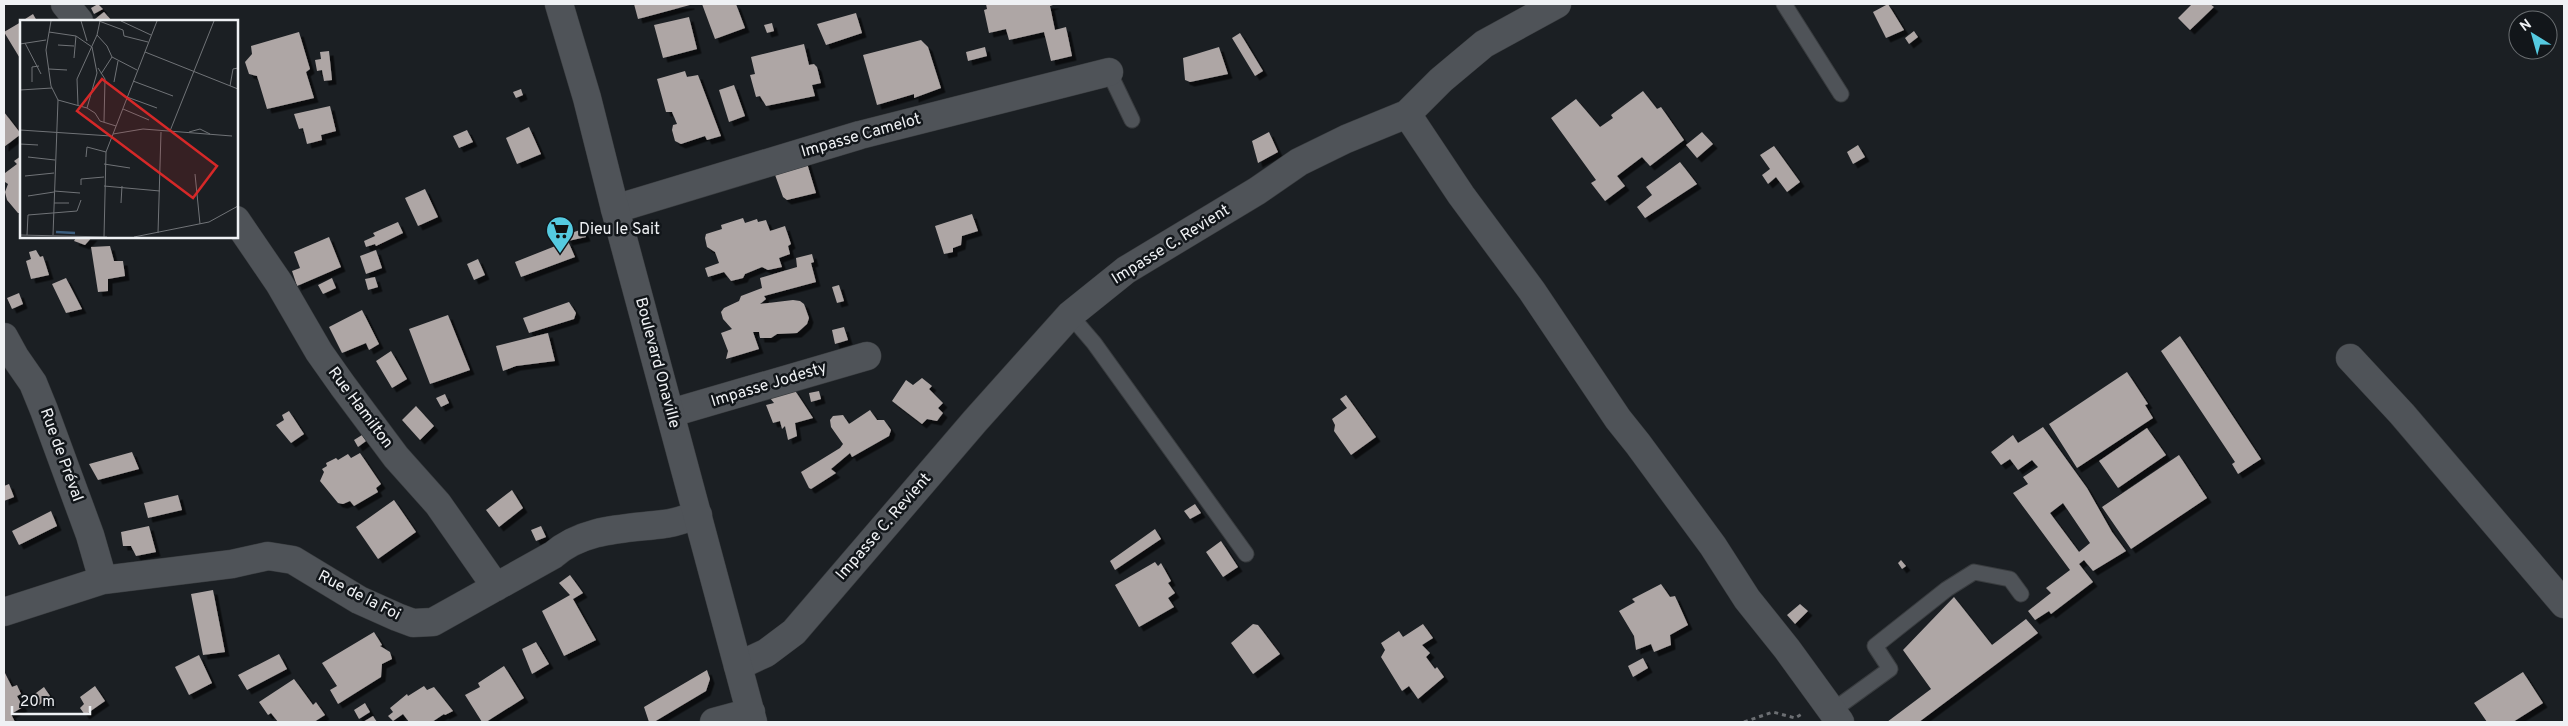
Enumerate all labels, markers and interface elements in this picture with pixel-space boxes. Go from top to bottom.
north arrow [2508,10,2558,60]
text: N [2517,16,2535,36]
inset map [20,20,238,238]
street label: Impasse Camelot [799,109,923,163]
street label: Impasse C. Revient [1108,201,1234,289]
supermarket icon: Dieu le Sait [545,215,575,254]
place label: Dieu le Sait [579,220,660,240]
street label: Boulevard Onaville [630,295,684,431]
street label: Impasse Jodesty [709,358,829,412]
street label: Rue Hamilton [323,363,397,453]
street label: Rue de Préval [35,406,87,504]
street label: Impasse C. Revient [832,469,936,585]
street label: Rue de la Foi [314,567,404,625]
scale bar [12,684,90,716]
text: 20 m [20,693,55,712]

